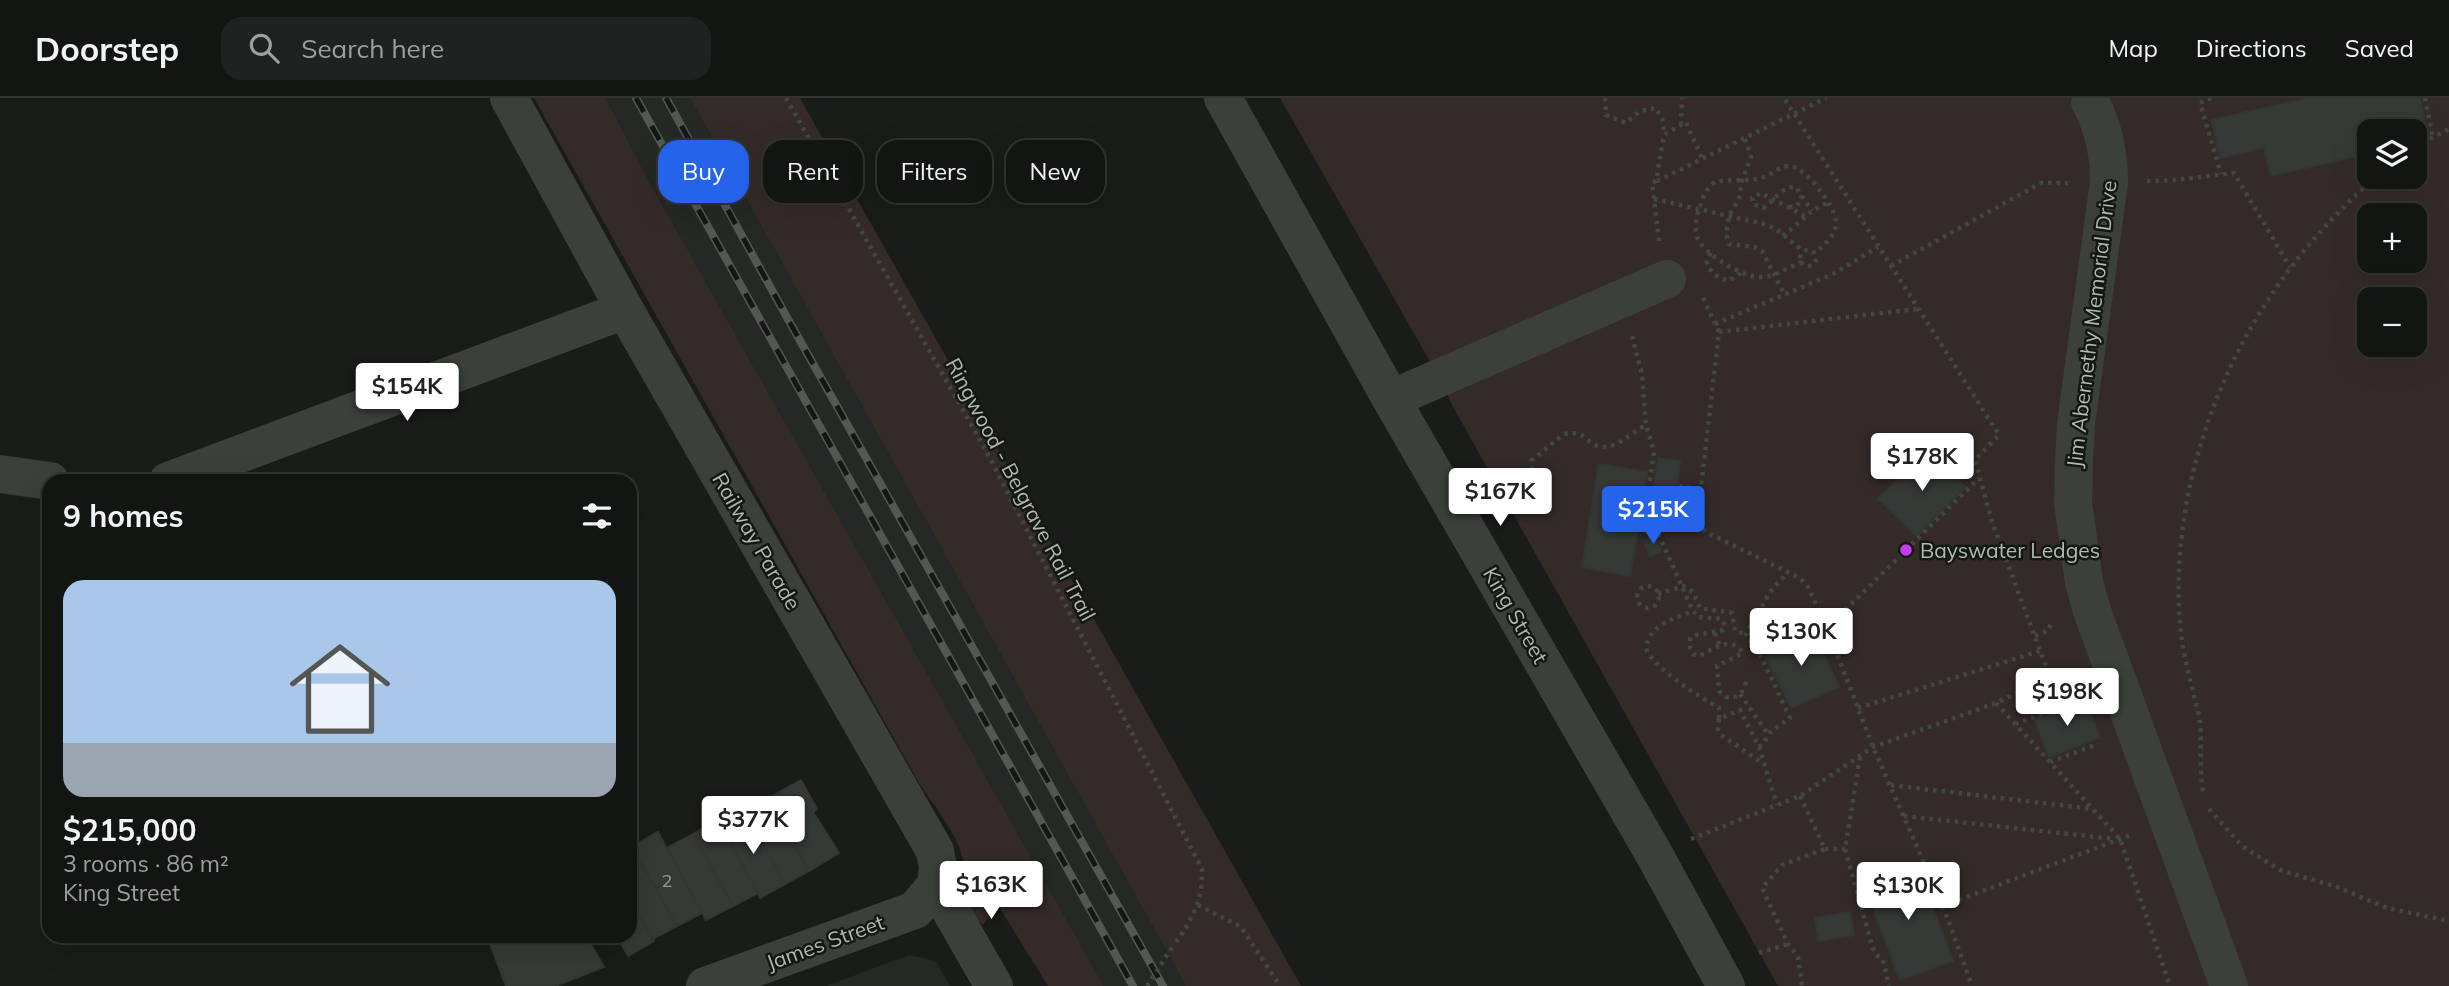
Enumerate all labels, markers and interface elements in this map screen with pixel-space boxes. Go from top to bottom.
search box [221,17,711,80]
text: Doorstep [35,28,179,69]
icon: search [245,29,283,67]
text: Search here [301,32,444,65]
text: Map [2108,33,2158,63]
text: Directions [2196,33,2307,63]
text: Saved [2345,33,2414,63]
map controls [2357,119,2427,357]
button: layers [2357,119,2427,189]
chip: Buy [658,140,749,203]
chip: Rent [763,140,863,203]
chip: Filters [877,140,992,203]
chip: New [1006,140,1105,203]
street label: Jim Abernethy Memorial Drive [2060,179,2122,469]
button: + [2357,203,2427,273]
button: − [2357,287,2427,357]
street label: Ringwood - Belgrave Rail Trail [940,353,1102,625]
pin: $154K [358,364,456,423]
text: $154K [372,371,442,400]
pin: $178K [1873,434,1971,493]
text: $178K [1887,441,1957,470]
street label: Railway Parade [707,468,807,614]
pin: $167K [1451,468,1549,528]
text: $167K [1465,476,1535,505]
pin: $215K [1604,486,1702,546]
text: $215K [1618,494,1688,523]
text: 9 homes [63,497,184,535]
icon: filters [578,497,616,535]
place label: Bayswater Ledges [1920,537,2100,563]
marker: Bayswater Ledges [1898,542,1914,558]
street label: King Street [1478,562,1554,668]
pin: $130K [1752,608,1850,668]
text: $130K [1766,616,1836,645]
icon: home [277,626,403,752]
pin: $198K [2018,668,2116,728]
text: $198K [2032,676,2102,705]
pin: $377K [704,796,802,856]
text: $377K [718,804,788,833]
text: $215,000 [63,811,196,849]
text: 3 rooms · 86 m² [63,849,229,878]
pin: $163K [942,862,1040,921]
pin: $130K [1859,862,1957,922]
house number: 2 [662,869,672,892]
text: $163K [956,869,1026,898]
text: $130K [1873,870,1943,899]
text: King Street [63,878,180,907]
street label: James Street [763,909,887,975]

